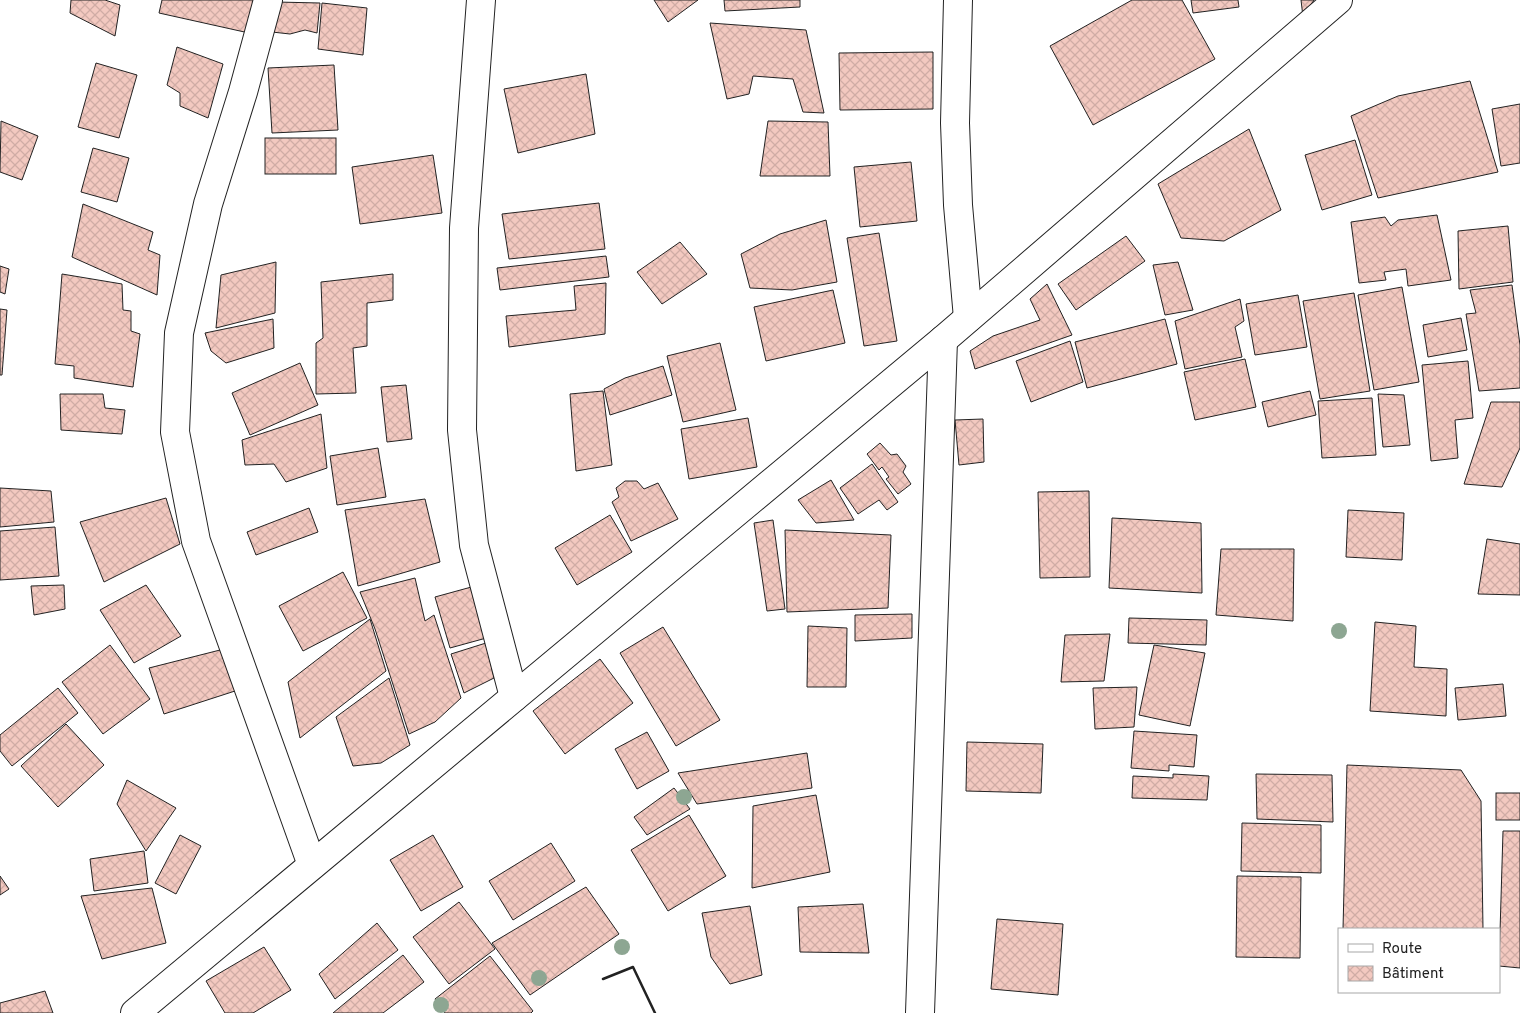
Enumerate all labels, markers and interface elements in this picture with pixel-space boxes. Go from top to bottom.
legend [1338,928,1500,993]
text: Route [1382,940,1422,959]
text: Bâtiment [1382,965,1444,984]

